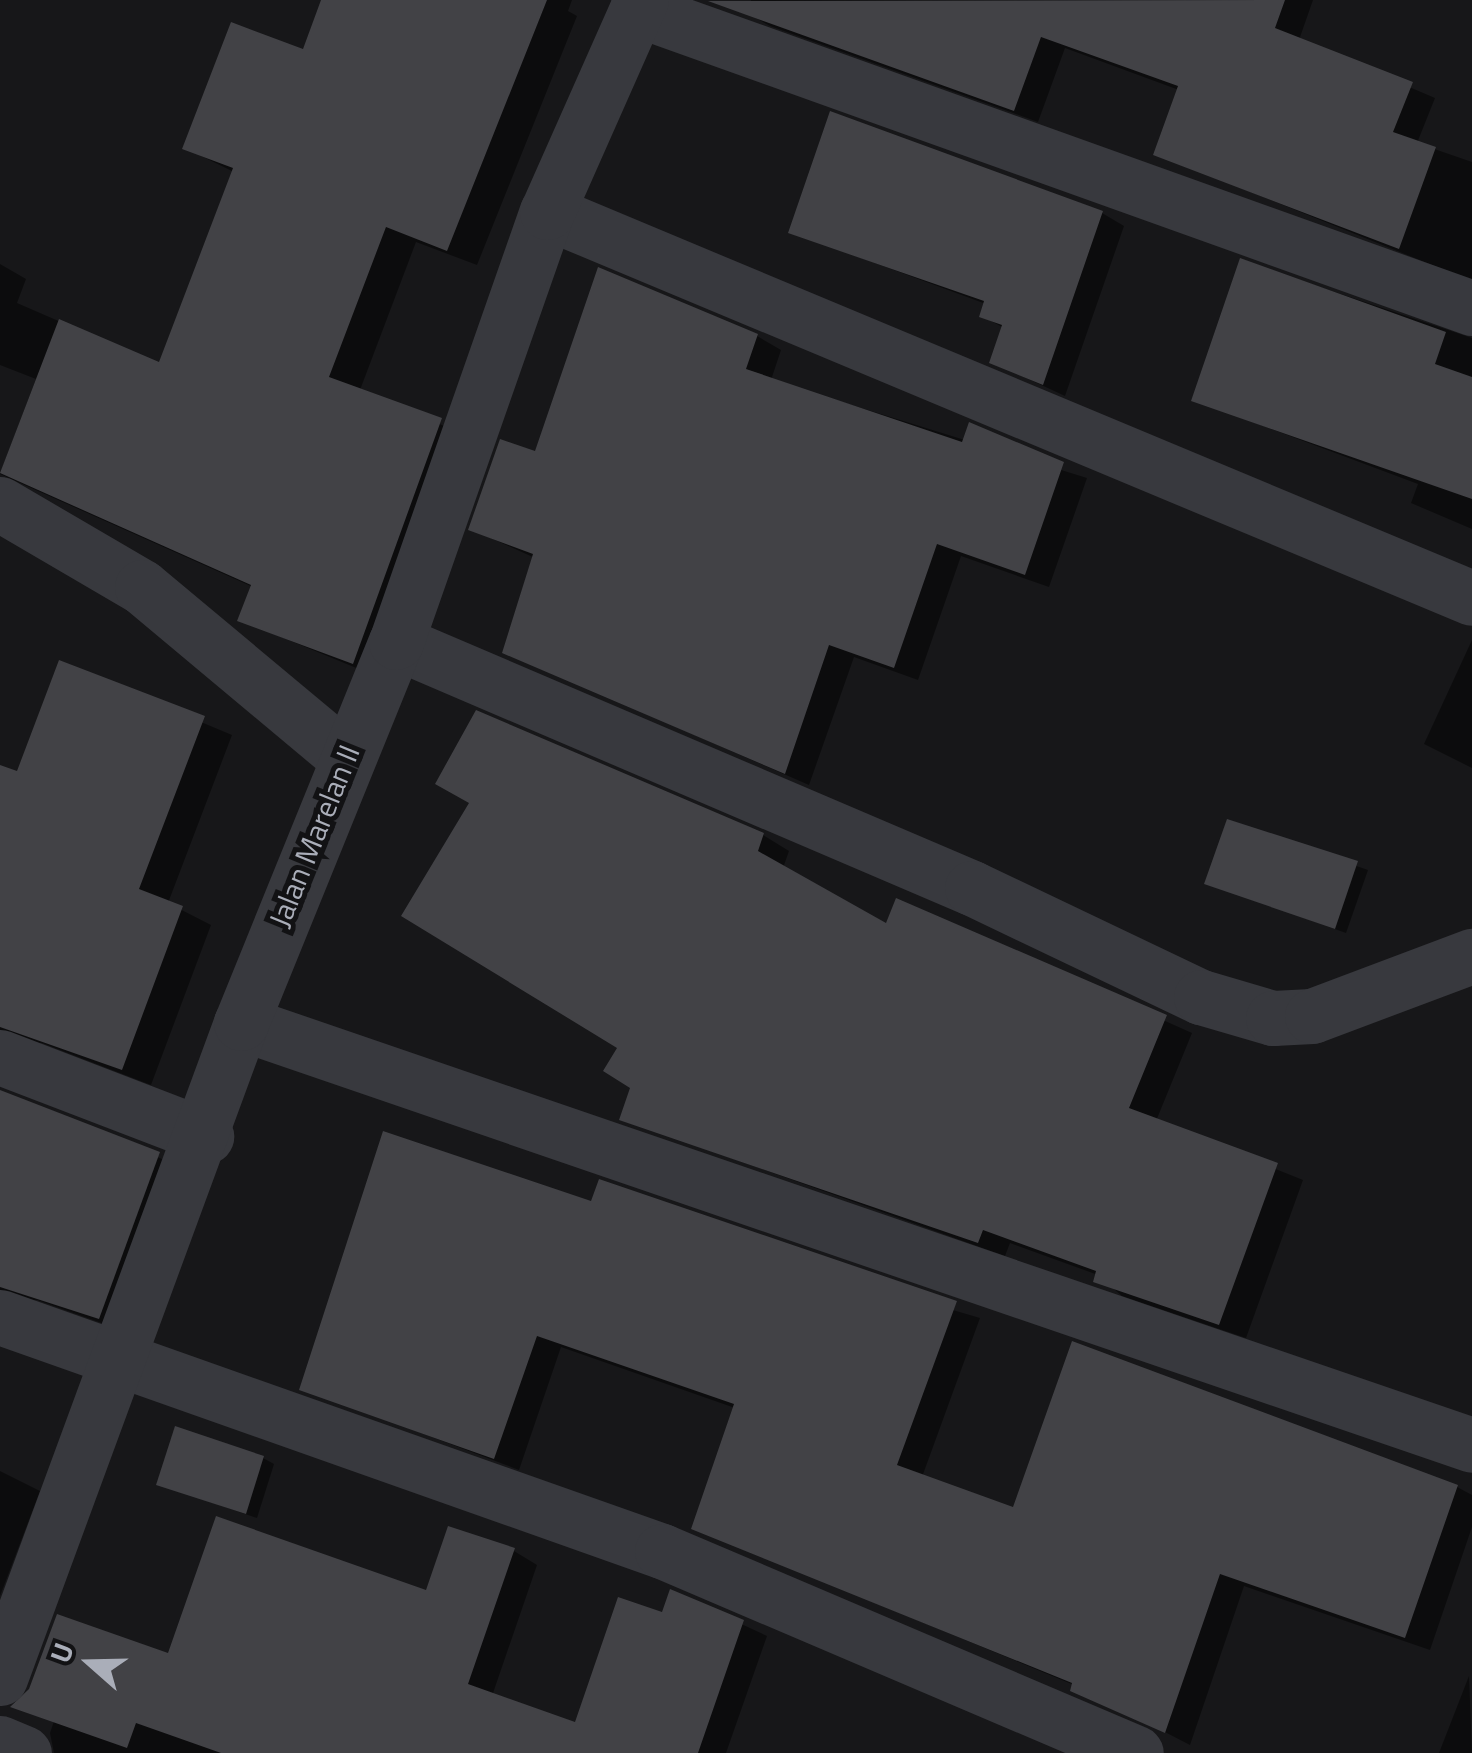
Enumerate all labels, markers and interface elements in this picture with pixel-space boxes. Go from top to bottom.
street label: Jalan Marelan II [261,740,367,932]
north arrow [40,1613,140,1713]
text: U [38,1637,85,1669]

